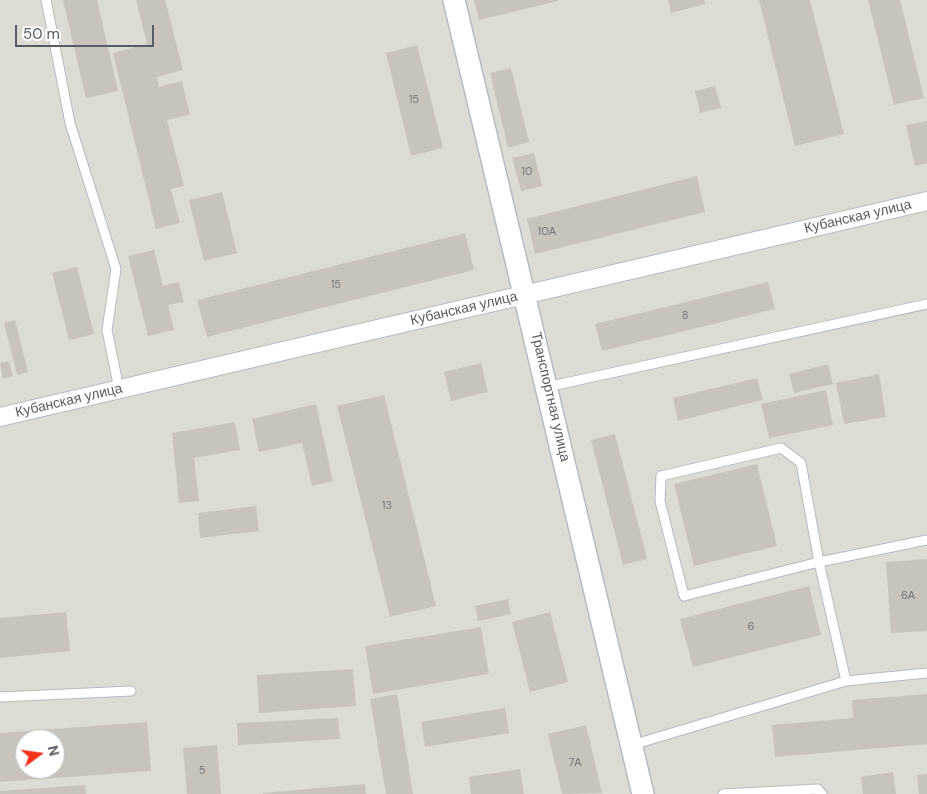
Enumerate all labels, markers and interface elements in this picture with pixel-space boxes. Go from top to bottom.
scale bar [18,15,156,47]
text: 50 m [23,24,60,44]
house number: 15 [409,93,419,107]
house number: 10 [522,165,532,179]
street label: Кубанская улица [803,196,913,238]
house number: 10А [538,225,556,239]
house number: 15 [331,278,341,292]
street label: Кубанская улица [409,288,519,330]
house number: 8 [682,309,688,323]
street label: Транспортная улица [527,330,573,464]
street label: Кубанская улица [14,380,124,422]
house number: 13 [382,499,392,513]
house number: 6А [901,589,915,603]
house number: 6 [748,620,754,634]
north arrow [15,729,65,779]
text: N [44,743,64,758]
house number: 7А [568,756,582,770]
house number: 5 [199,764,205,778]

